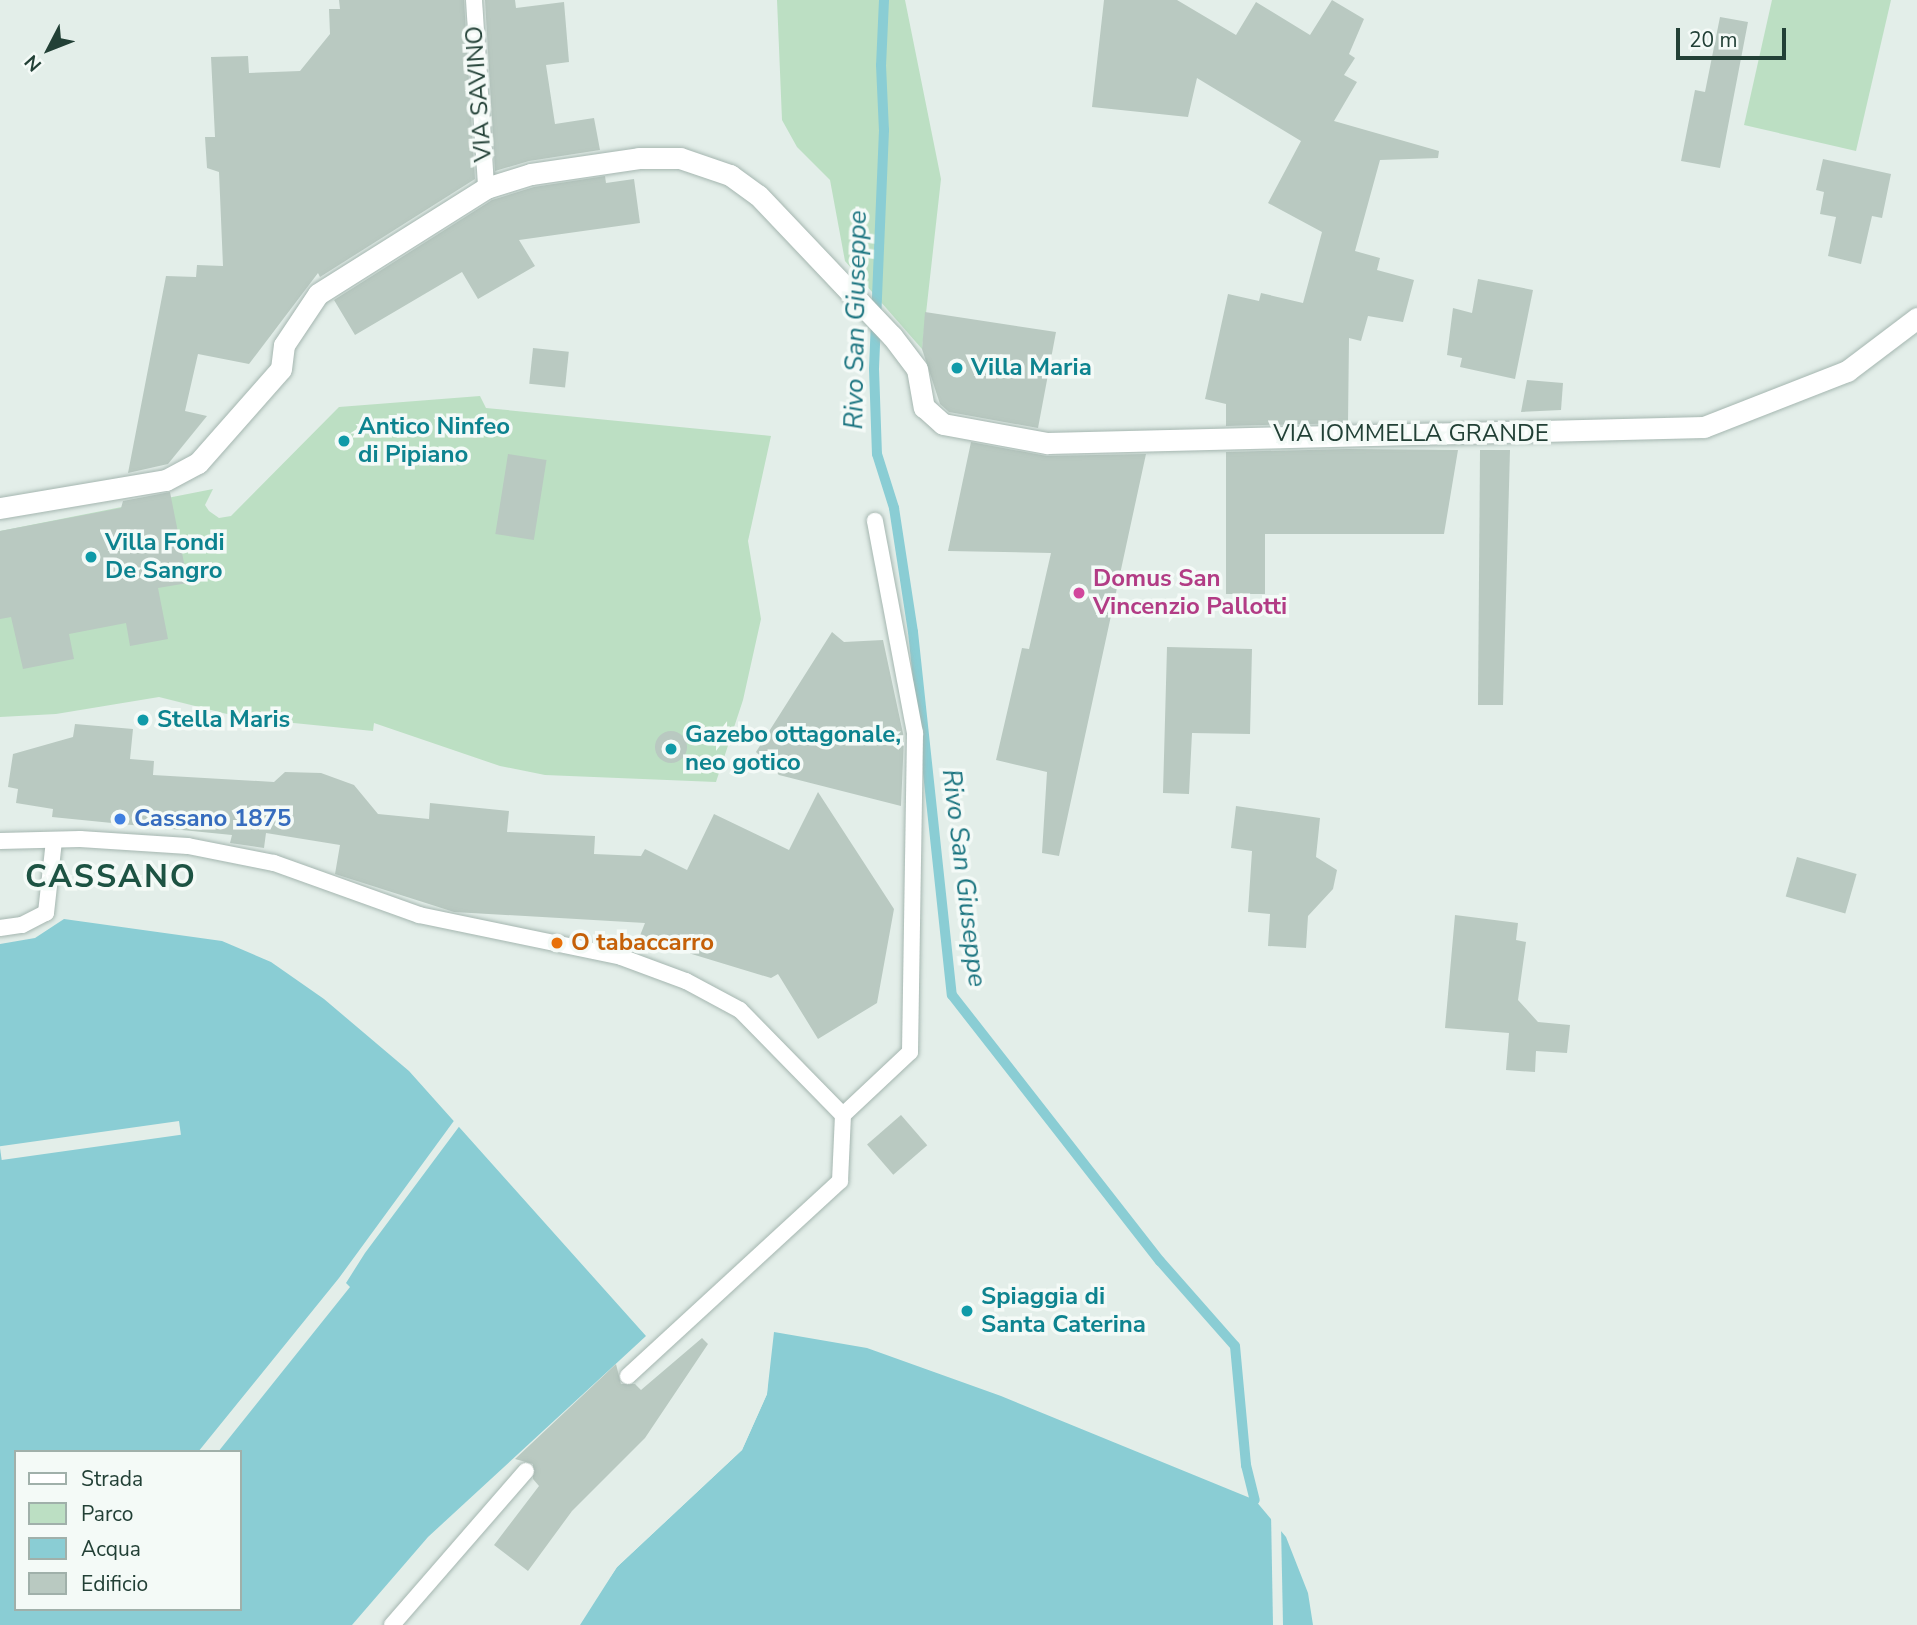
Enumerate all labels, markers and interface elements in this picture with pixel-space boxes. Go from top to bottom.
north arrow [14,14,84,84]
scale bar [1679,14,1789,58]
street label: VIA SAVINO [460,25,498,163]
text: 20 m [1689,26,1738,54]
text: N [19,49,48,77]
water label: Rivo San Giuseppe [838,210,874,430]
place label: Villa Maria [971,354,1092,382]
marker: Villa Maria [949,360,965,376]
place label: Antico Ninfeo di Pipiano [358,413,510,469]
street label: VIA IOMMELLA GRANDE [1273,420,1549,448]
marker: Antico Ninfeo di Pipiano [336,433,352,449]
place label: Villa Fondi De Sangro [105,529,225,585]
marker: Villa Fondi De Sangro [83,549,99,565]
place label: Domus San Vincenzio Pallotti [1093,565,1287,621]
marker: Domus San Vincenzio Pallotti [1071,585,1087,601]
place label: Stella Maris [157,706,290,734]
marker: Stella Maris [135,712,151,728]
place label: Gazebo ottagonale, neo gotico [685,721,901,777]
marker: Gazebo ottagonale, neo gotico [663,741,679,757]
water label: Rivo San Giuseppe [935,767,993,989]
place label: Cassano 1875 [134,805,291,833]
marker: Cassano 1875 [112,811,128,827]
district label: CASSANO [26,858,196,896]
place label: O tabaccarro [571,929,714,957]
marker: O tabaccarro [549,935,565,951]
place label: Spiaggia di Santa Caterina [981,1283,1146,1339]
marker: Spiaggia di Santa Caterina [959,1303,975,1319]
legend [14,1450,242,1611]
text: Strada [81,1465,143,1493]
text: Parco [81,1500,134,1528]
text: Acqua [81,1535,141,1563]
text: Edificio [81,1570,148,1598]

